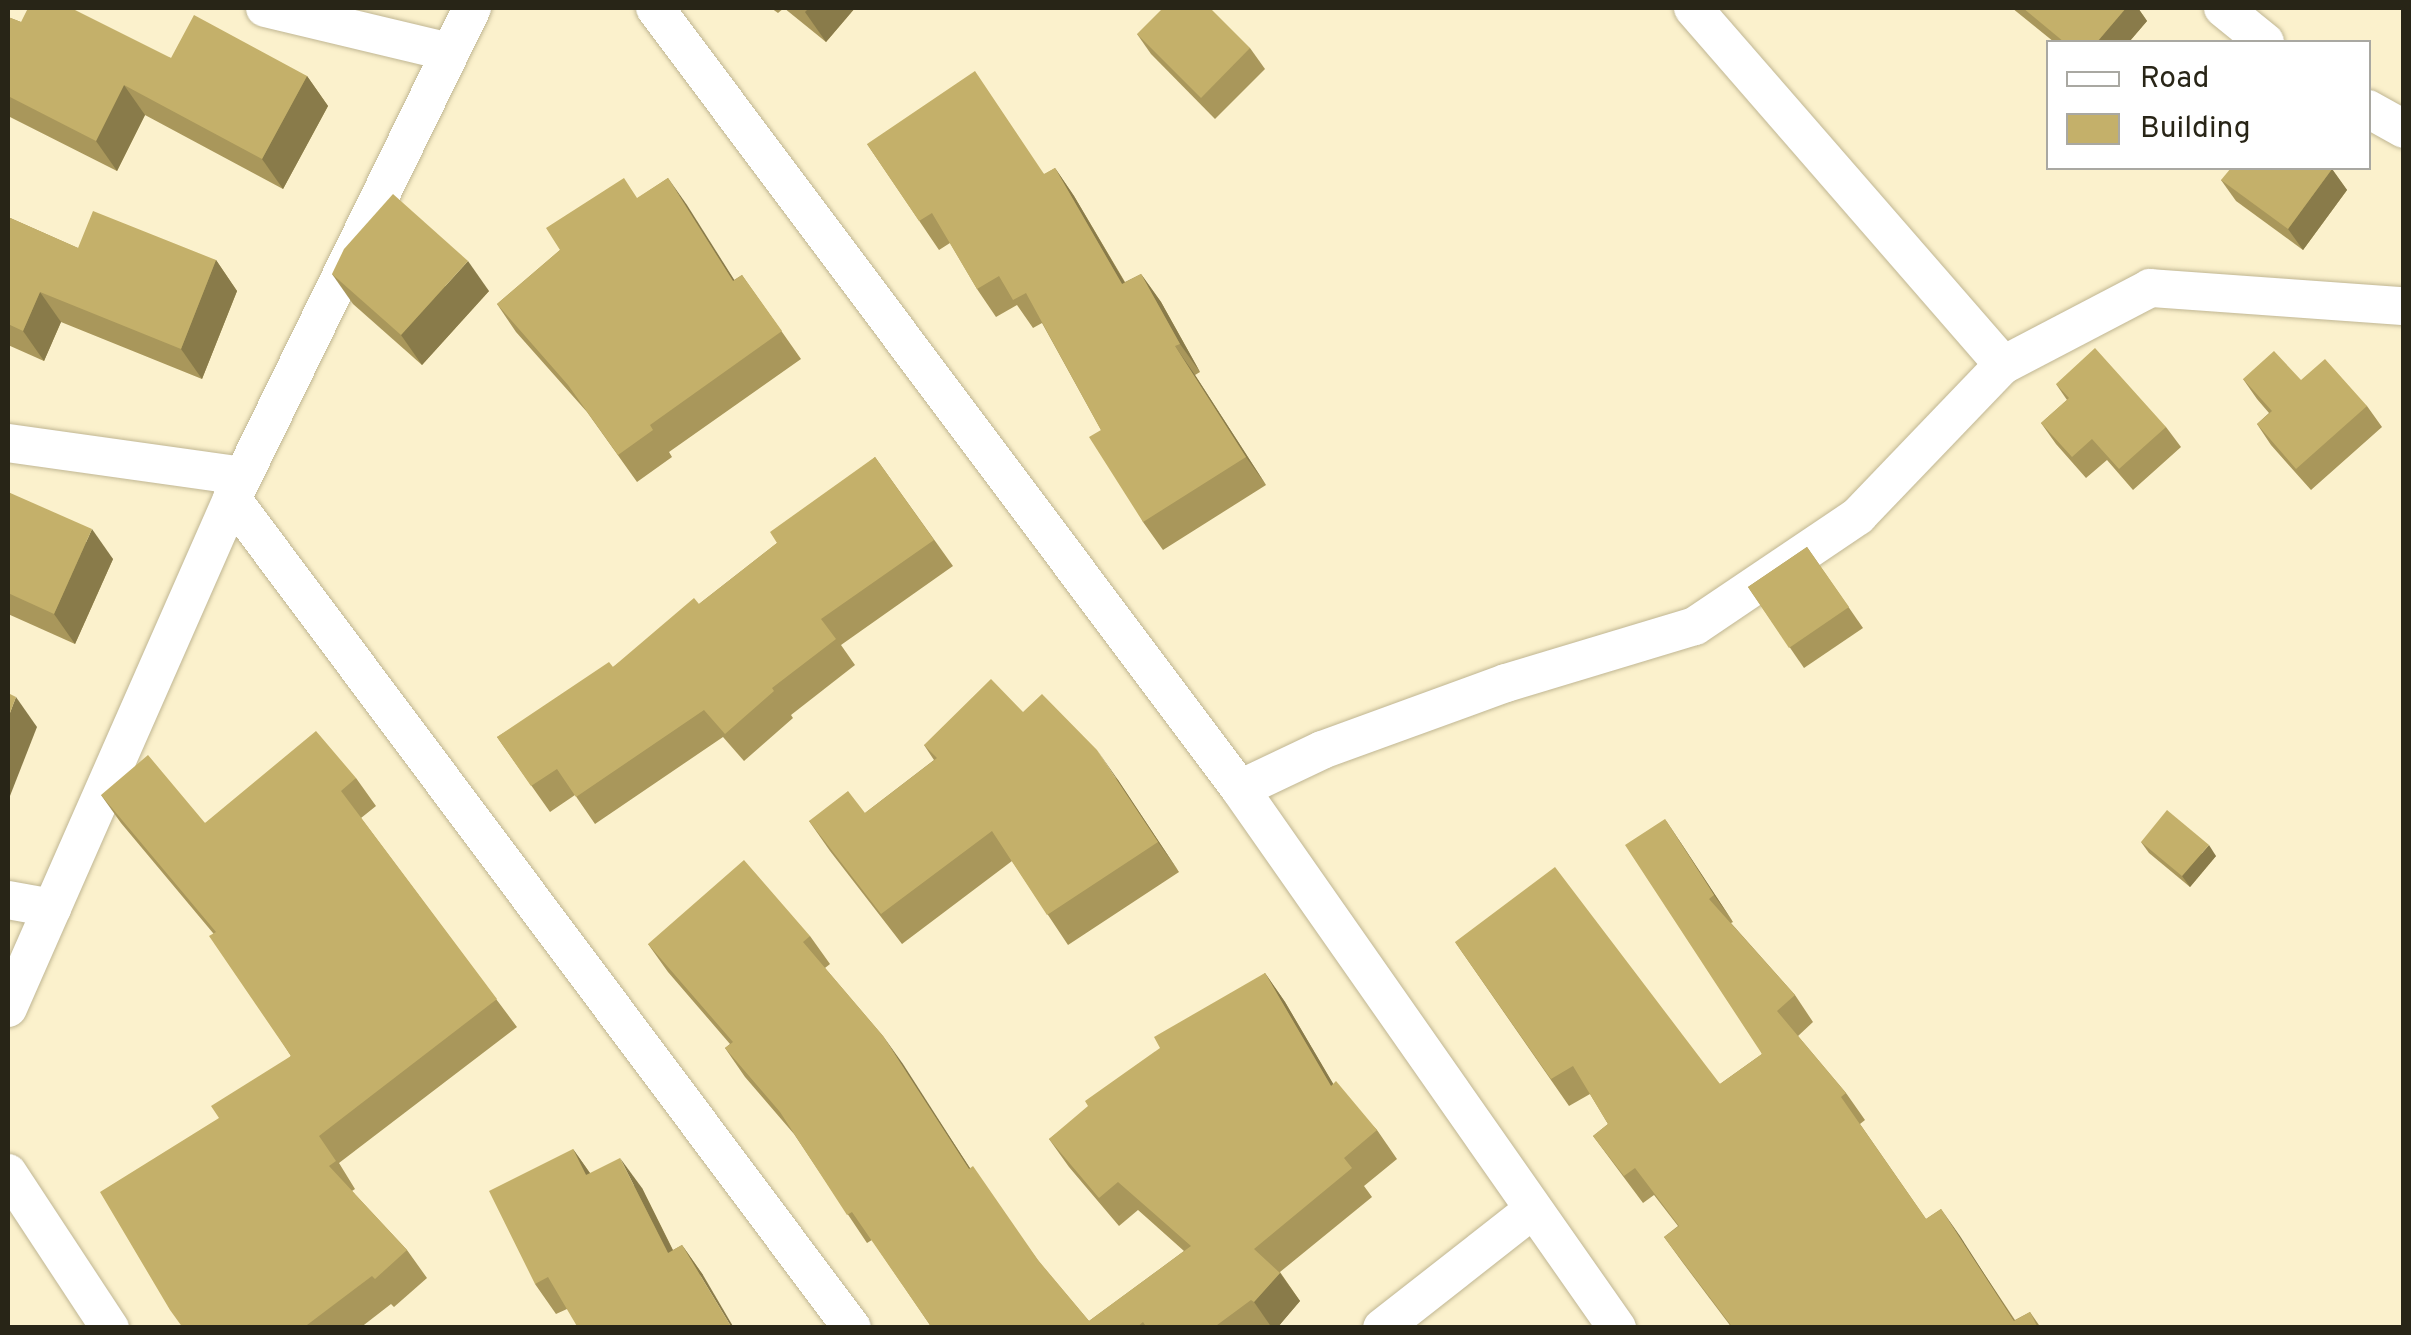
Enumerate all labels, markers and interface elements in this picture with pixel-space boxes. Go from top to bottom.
legend [2046,40,2371,170]
text: Road [2140,61,2209,98]
text: Building [2140,111,2251,148]

